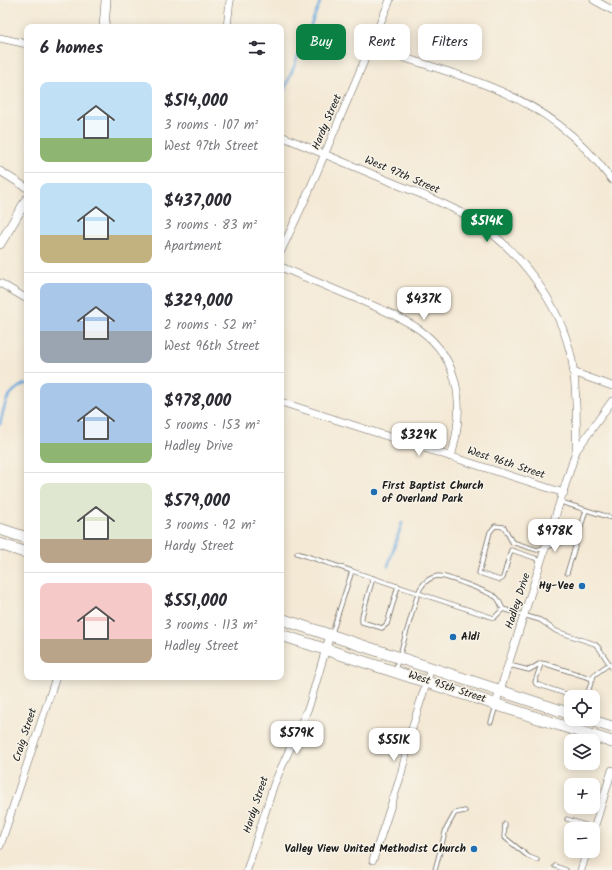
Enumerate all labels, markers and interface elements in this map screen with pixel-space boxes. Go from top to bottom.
chip: Buy [296,24,346,60]
chip: Rent [354,24,410,60]
chip: Filters [418,24,482,60]
text: 6 homes [40,35,103,62]
icon: filters [246,37,268,59]
text: $514,000 [164,88,228,115]
street label: Hardy Street [307,91,347,153]
icon: home [72,98,120,146]
text: 3 rooms · 107 m² [164,115,258,136]
text: West 97th Street [164,136,258,157]
street label: West 97th Street [362,151,443,199]
text: $437,000 [164,188,231,215]
icon: home [72,199,120,247]
pin: $514K [459,209,515,243]
text: $514K [470,211,504,232]
text: 3 rooms · 83 m² [164,215,257,236]
text: Apartment [164,236,222,257]
pin: $437K [396,287,452,321]
text: $329,000 [164,288,233,315]
text: $437K [406,289,442,310]
icon: home [72,299,120,347]
text: 2 rooms · 52 m² [164,315,256,336]
text: West 96th Street [164,336,260,357]
text: $978,000 [164,388,231,415]
icon: home [72,399,120,447]
text: 5 rooms · 153 m² [164,415,260,436]
pin: $329K [391,423,447,457]
text: $329K [401,425,437,446]
text: Hadley Drive [164,436,233,457]
street label: West 96th Street [465,442,548,484]
place label: First Baptist Church of Overland Park [382,477,484,508]
marker: First Baptist Church of Overland Park [369,487,379,497]
text: $579,000 [164,488,230,515]
icon: home [72,499,120,547]
text: 3 rooms · 92 m² [164,515,256,536]
pin: $978K [527,519,583,553]
text: $978K [537,521,573,542]
text: Hardy Street [164,536,234,557]
street label: Hadley Drive [500,571,536,631]
place label: Hy-Vee [539,577,575,595]
marker: Hy-Vee [577,581,587,591]
text: $551,000 [164,588,227,615]
icon: home [72,599,120,647]
text: 3 rooms · 113 m² [164,615,257,636]
place label: Aldi [461,628,481,646]
marker: Aldi [448,632,458,642]
text: Hadley Street [164,636,239,657]
street label: West 95th Street [406,666,489,708]
map controls [564,690,600,858]
button: locate [564,690,600,726]
street label: Craig Street [8,705,42,764]
pin: $579K [269,721,325,755]
text: $579K [280,723,314,744]
pin: $551K [366,728,422,762]
text: $551K [378,730,410,751]
button: layers [564,734,600,770]
street label: Hardy Street [238,773,274,836]
button: + [564,778,600,814]
button: − [564,822,600,858]
place label: Valley View United Methodist Church [284,840,466,858]
marker: Valley View United Methodist Church [469,844,479,854]

